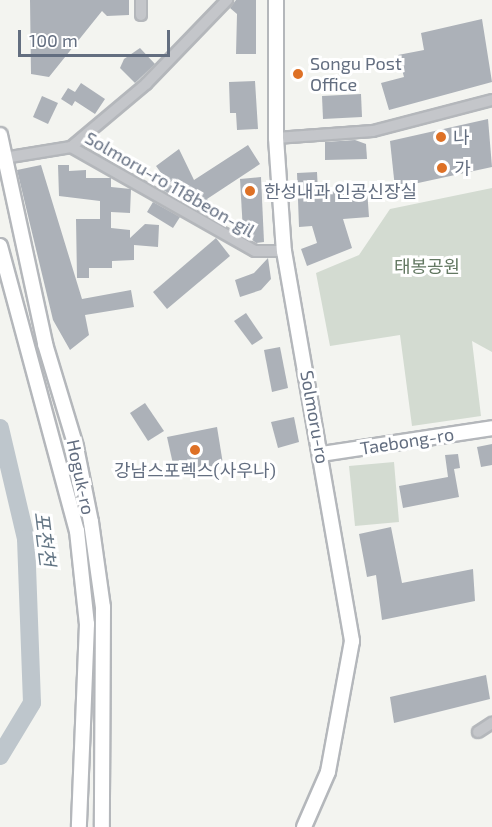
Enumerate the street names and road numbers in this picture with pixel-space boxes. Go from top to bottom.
street label: Solmoru-ro 118beon-gil [81,127,259,241]
street label: Solmoru-ro [296,369,334,465]
street label: Taebong-ro [359,423,455,459]
street label: Hoguk-ro [62,437,100,517]

